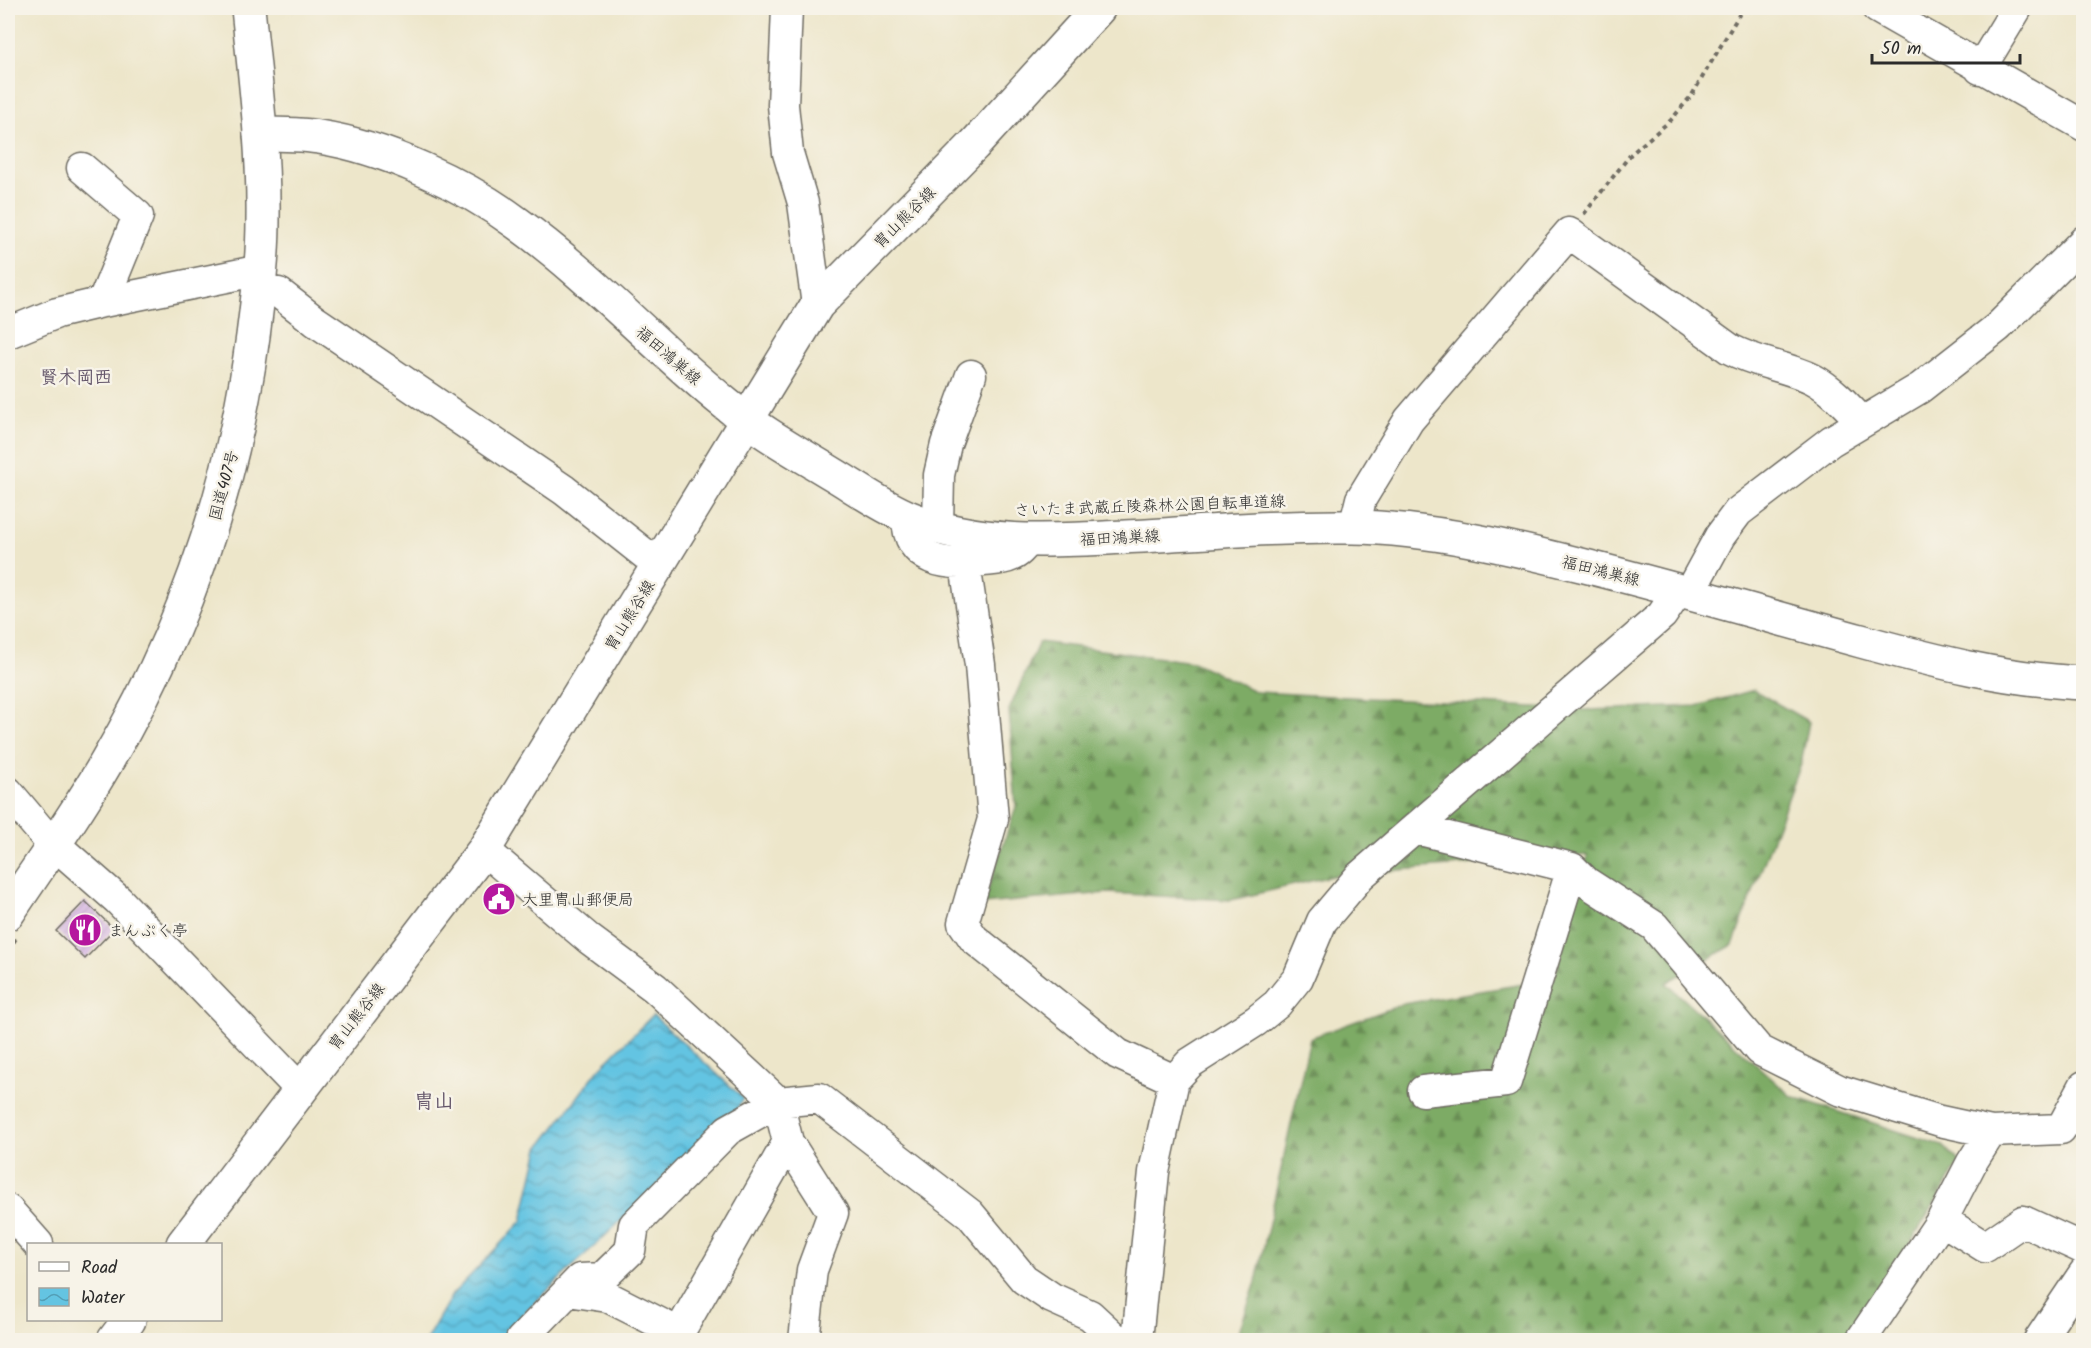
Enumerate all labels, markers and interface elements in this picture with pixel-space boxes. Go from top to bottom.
scale bar [1872,27,2020,65]
text: 50 m [1881,35,1921,64]
street label: 胄山熊谷線 [868,181,942,255]
street label: 福田鴻巣線 [630,320,706,392]
district label: 賢木岡西 [40,364,112,393]
street label: 国道407号 [203,447,246,523]
street label: さいたま武蔵丘陵森林公園自転車道線 [1014,489,1286,524]
street label: 福田鴻巣線 [1079,524,1161,553]
street label: 福田鴻巣線 [1559,550,1642,593]
street label: 胄山熊谷線 [598,575,662,656]
public building icon: 大里冑山郵便局 [481,881,517,917]
place label: 大里冑山郵便局 [522,888,634,913]
restaurant icon: まんぷく亭 [67,912,103,948]
place label: まんぷく亭 [108,919,188,944]
street label: 胄山熊谷線 [323,978,392,1056]
district label: 冑山 [414,1087,454,1119]
legend [27,1243,222,1321]
text: Road [81,1254,118,1283]
text: Water [81,1284,126,1313]

